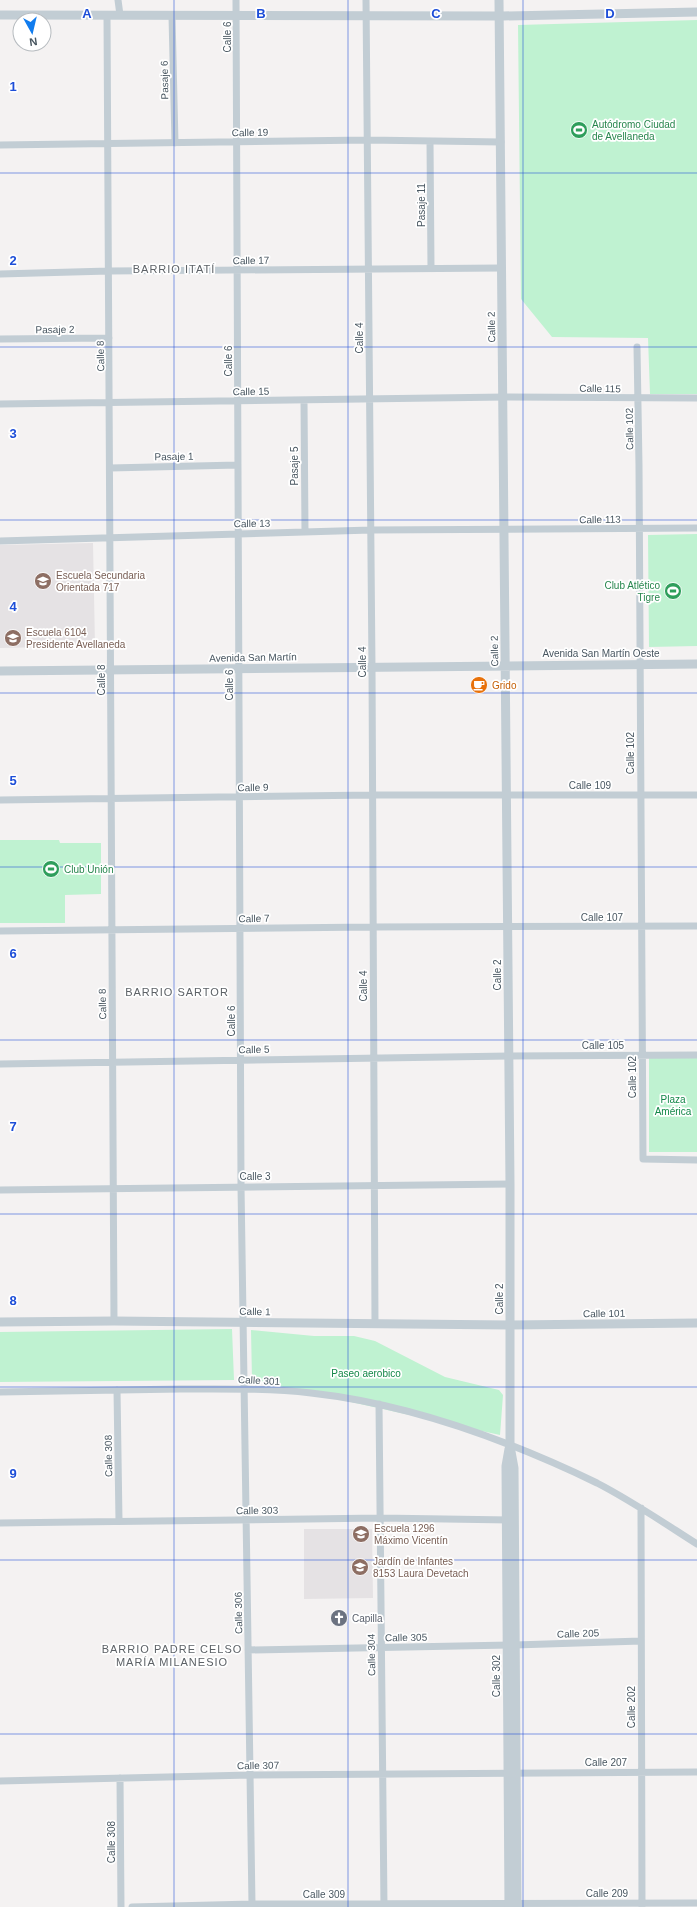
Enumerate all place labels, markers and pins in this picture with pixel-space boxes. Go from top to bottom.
place label: Autódromo Ciudad de Avellaneda [592,119,675,142]
sports icon: Autódromo Ciudad de Avellaneda [569,120,589,140]
place label: Escuela Secundaria Orientada 717 [56,570,145,593]
school or university icon: Escuela Secundaria Orientada 717 [33,571,53,591]
place label: Club Atlético Tigre [604,580,660,603]
sports icon: Club Atlético Tigre [663,581,683,601]
place label: Escuela 6104 Presidente Avellaneda [26,627,126,650]
school or university icon: Escuela 6104 Presidente Avellaneda [3,628,23,648]
cafe icon: Grido [469,675,489,695]
place label: Grido [492,680,517,691]
sports icon: Club Unión [41,859,61,879]
place label: Club Unión [64,864,113,875]
place label: Escuela 1296 Máximo Vicentín [374,1523,448,1546]
school or university icon: Escuela 1296 Máximo Vicentín [351,1524,371,1544]
place label: Jardín de Infantes 8153 Laura Devetach [373,1556,469,1579]
school or university icon: Jardín de Infantes 8153 Laura Devetach [350,1557,370,1577]
church icon: Capilla [329,1608,349,1628]
place label: Capilla [352,1613,383,1624]

